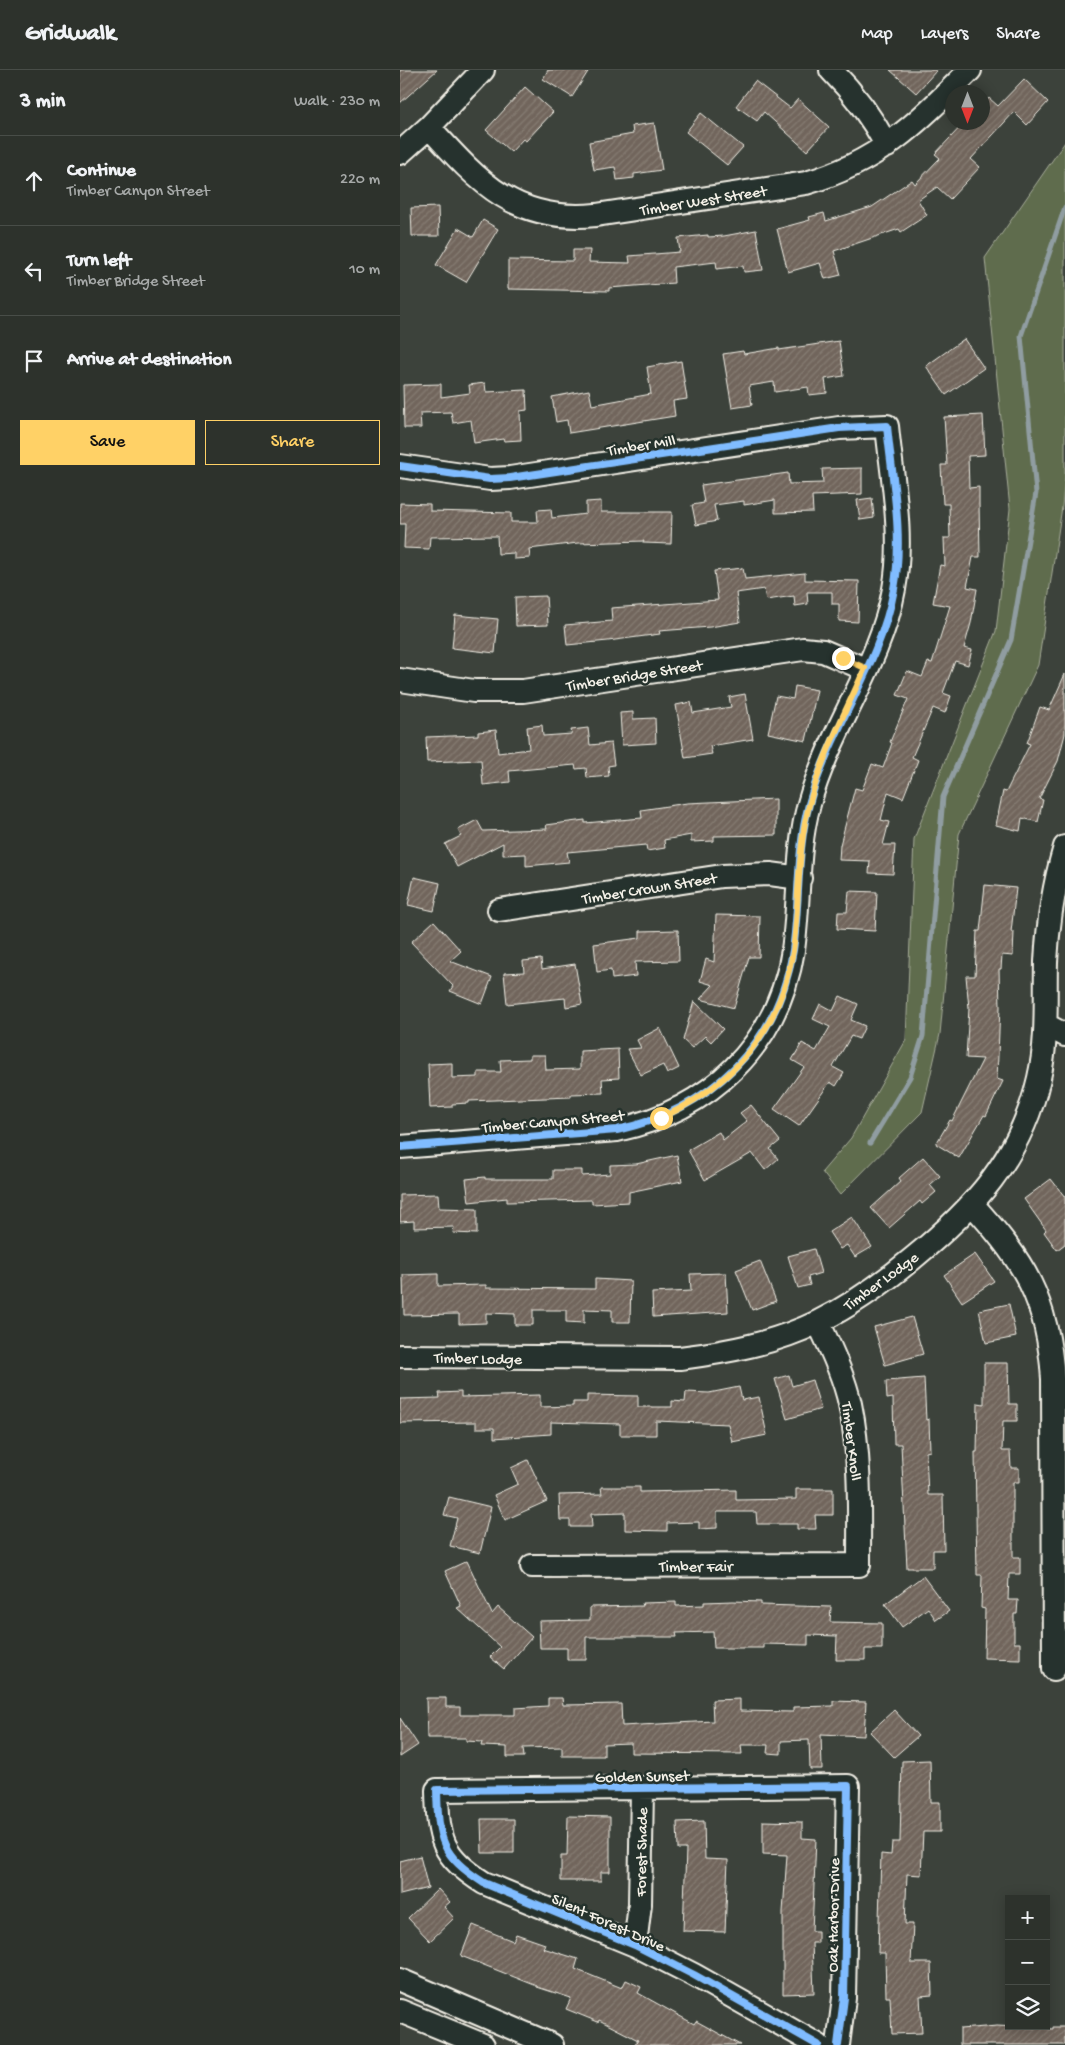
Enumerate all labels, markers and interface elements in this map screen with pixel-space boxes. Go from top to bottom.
text: Gridwalk [25,20,116,49]
text: Map [861,24,893,45]
text: Layers [921,24,968,45]
text: Share [996,24,1040,45]
north arrow [945,85,990,130]
text: 3 min [20,90,65,115]
text: Walk · 230 m [294,93,380,112]
text: Continue [67,160,136,183]
icon: ahead [20,167,48,195]
text: 220 m [340,171,380,190]
text: Timber Canyon Street [67,183,210,202]
street label: Timber West Street [638,183,770,222]
text: Turn left [67,250,131,273]
icon: left [20,257,48,285]
text: 10 m [349,261,380,280]
text: Timber Bridge Street [67,273,205,292]
icon: arrive [20,347,48,375]
text: Arrive at destination [67,349,231,372]
button: Save [20,420,195,465]
button: Share [205,420,380,465]
street label: Timber Mill [605,433,677,462]
route end [832,647,855,670]
street label: Timber Bridge Street [564,657,705,698]
street label: Timber Crown Street [580,870,720,911]
route start [650,1107,673,1130]
street label: Timber Canyon Street [480,1108,627,1139]
street label: Timber Lodge [840,1249,924,1317]
street label: Timber Lodge [433,1350,523,1371]
street label: Timber Knoll [835,1400,864,1482]
street label: Timber Fair [658,1559,734,1578]
street label: Golden Sunset [595,1768,691,1789]
street label: Forest Shade [633,1807,654,1898]
street label: Oak Harbor Drive [825,1857,846,1972]
street label: Silent Forest Drive [548,1891,668,1958]
map controls [1005,1895,1050,2030]
button: + [1005,1895,1050,1940]
button: − [1005,1940,1050,1985]
button: layers [1005,1985,1050,2030]

